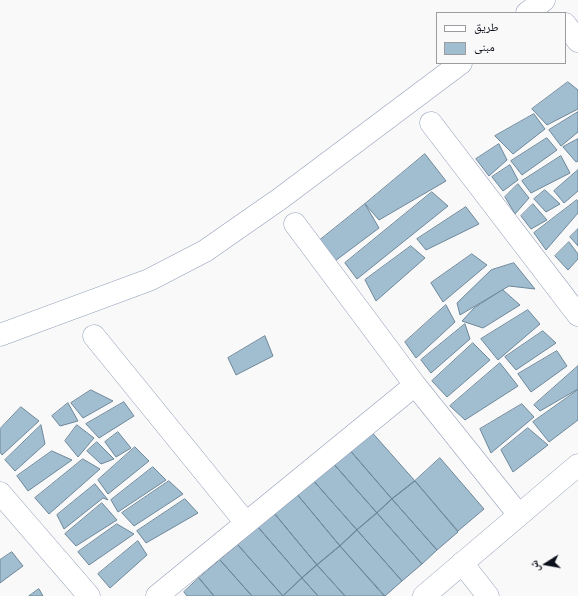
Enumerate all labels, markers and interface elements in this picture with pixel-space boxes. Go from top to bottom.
legend [436,12,566,64]
text: طريق [474,19,499,34]
text: مبنى [474,39,495,54]
north arrow [526,544,566,584]
text: ش [526,559,541,573]

